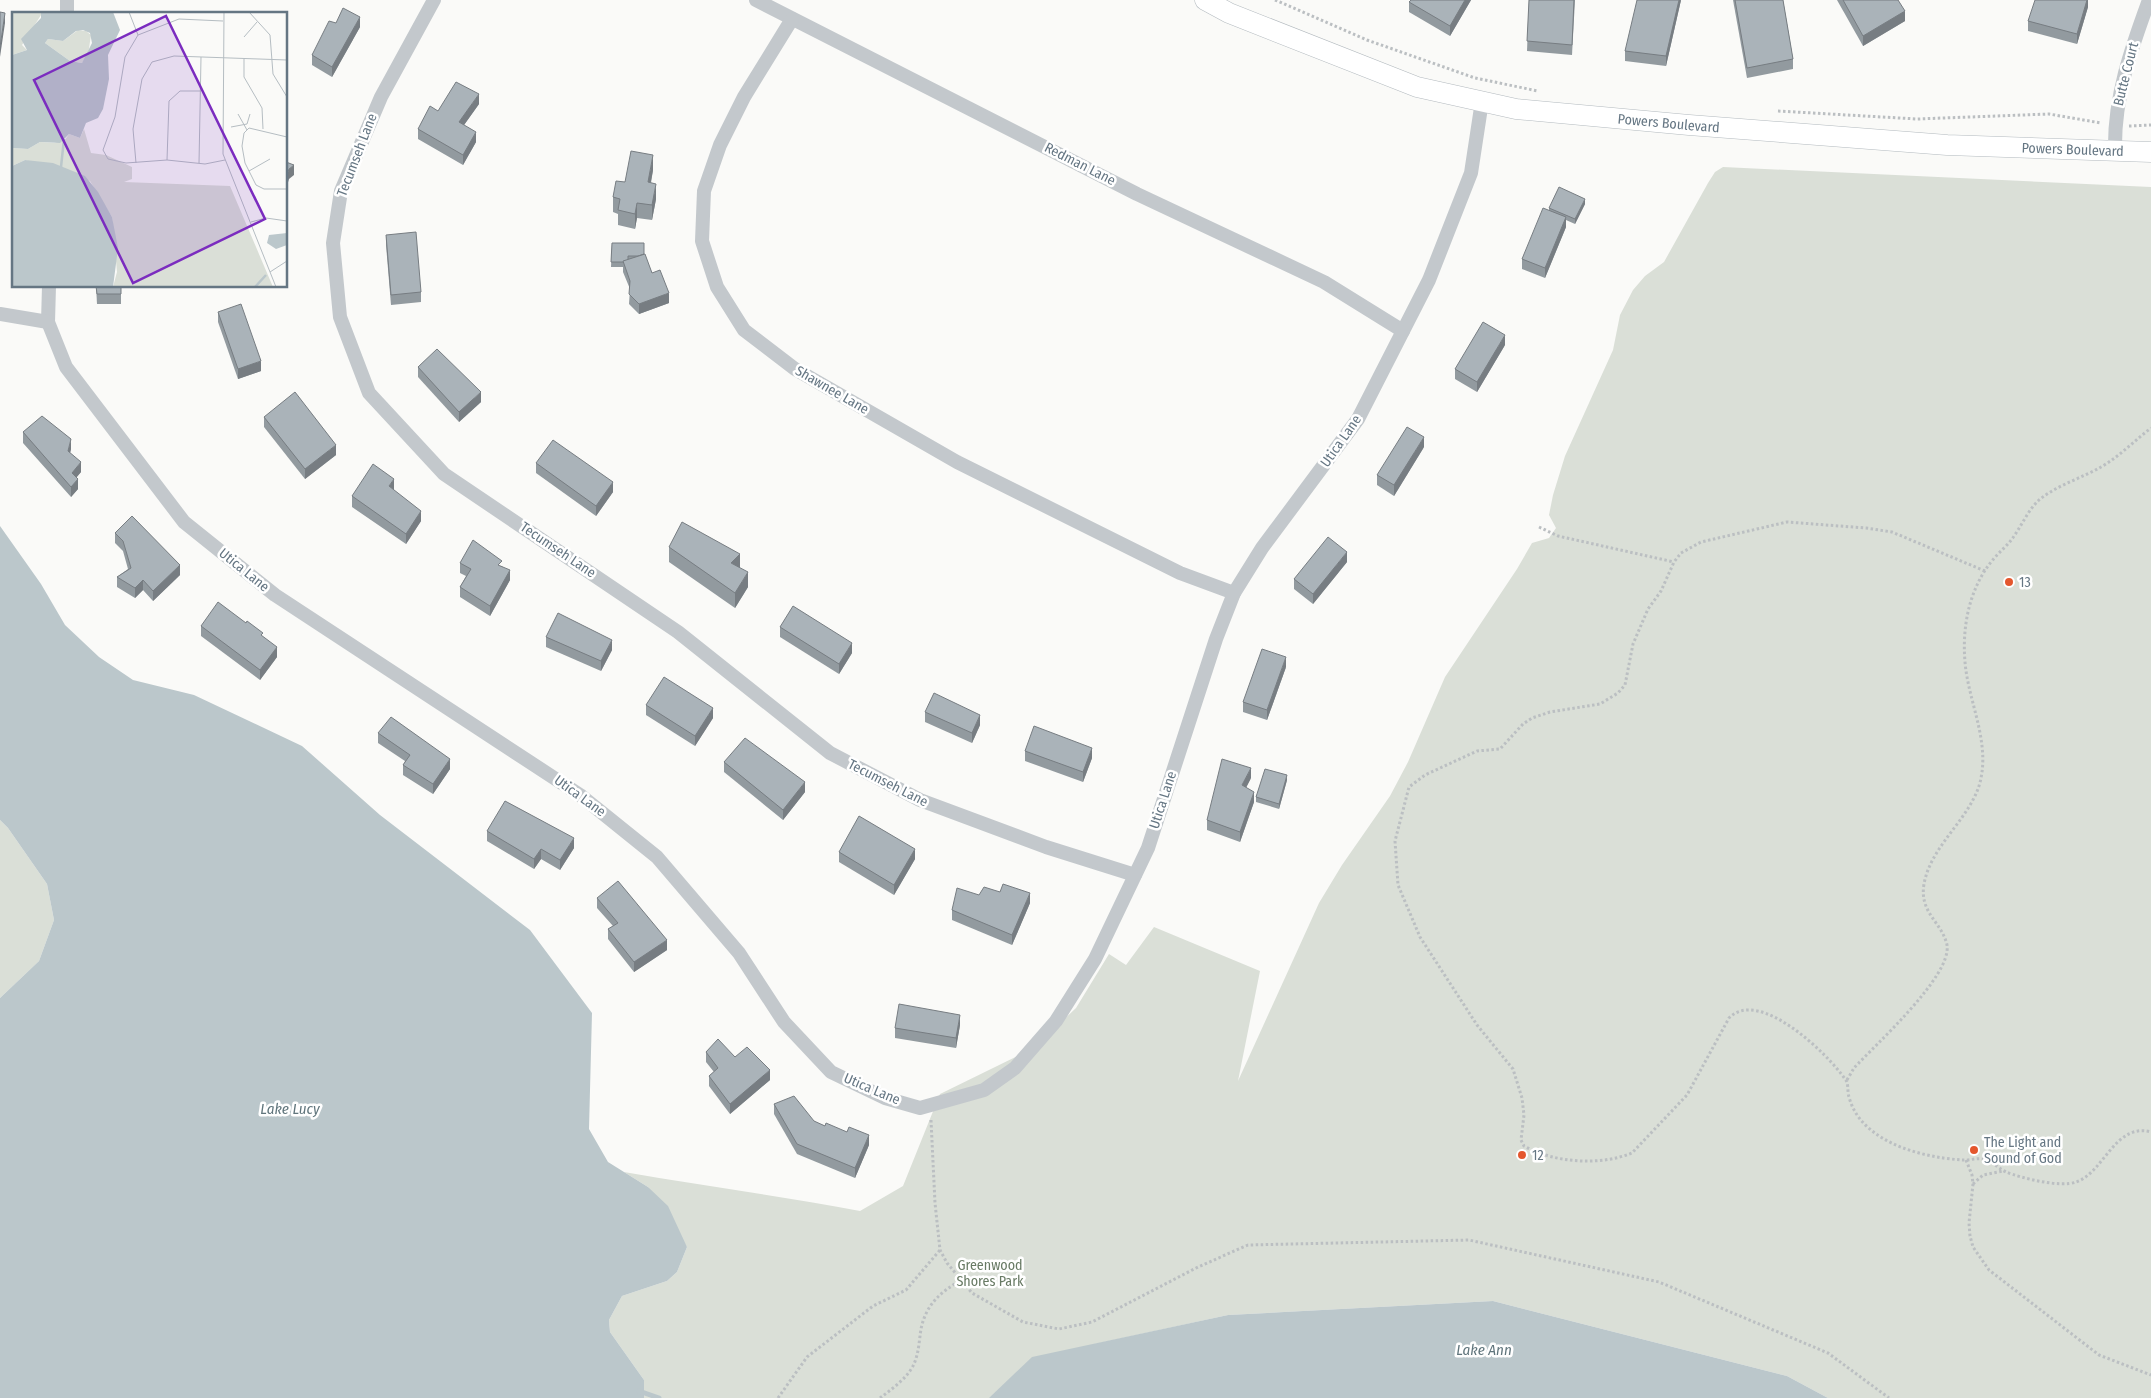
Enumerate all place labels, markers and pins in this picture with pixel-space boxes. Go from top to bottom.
place label: 13 [2019,574,2031,591]
marker: 13 [2003,576,2015,588]
place label: The Light and Sound of God [1984,1134,2062,1167]
marker: The Light and Sound of God [1968,1144,1980,1156]
place label: 12 [1532,1147,1544,1164]
marker: 12 [1516,1149,1528,1161]

